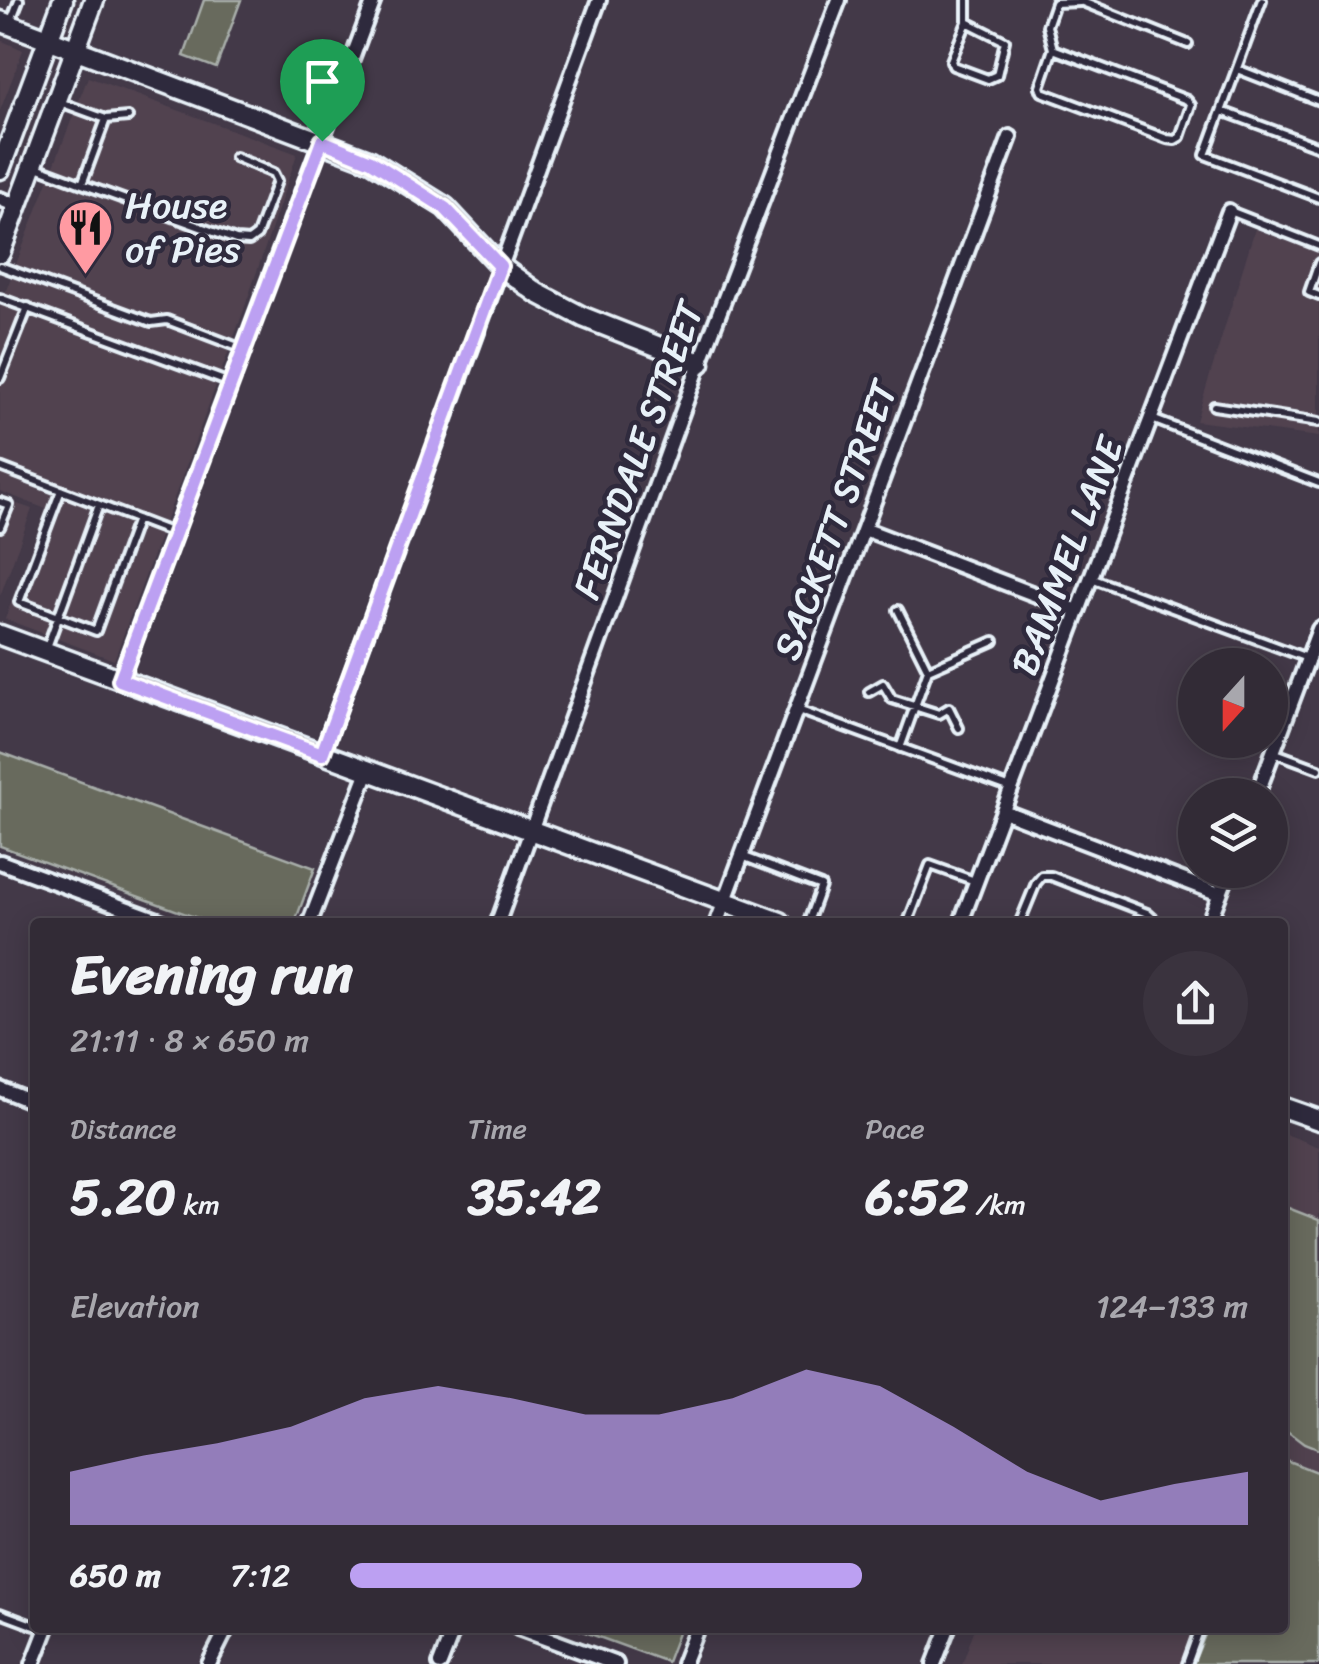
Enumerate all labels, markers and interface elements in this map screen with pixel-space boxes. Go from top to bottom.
pin [280,39,365,142]
icon: arrive [295,54,350,109]
place label: House of Pies [125,172,241,283]
restaurant icon: House of Pies [56,197,116,276]
street label: FERNDALE STREET [553,290,724,609]
street label: SACKETT STREET [754,369,918,669]
street label: BAMMEL LANE [991,425,1144,685]
north arrow [1178,648,1288,758]
map controls [1178,648,1288,888]
button: layers [1178,778,1288,888]
text: Evening run [70,926,353,1023]
button: share [1143,951,1248,1056]
text: 21:11 · 8 × 650 m [70,1012,309,1069]
text: Distance [70,1104,176,1153]
text: Time [468,1104,527,1153]
text: Pace [865,1104,925,1153]
text: 5.20 [70,1153,176,1242]
text: 35:42 [468,1153,601,1242]
text: 6:52 [865,1153,968,1242]
text: km [176,1180,220,1229]
text: /km [968,1180,1026,1229]
text: Elevation [70,1278,200,1335]
text: 124–133 m [1096,1278,1248,1335]
text: 650 m [70,1547,161,1604]
text: 7:12 [230,1547,290,1604]

